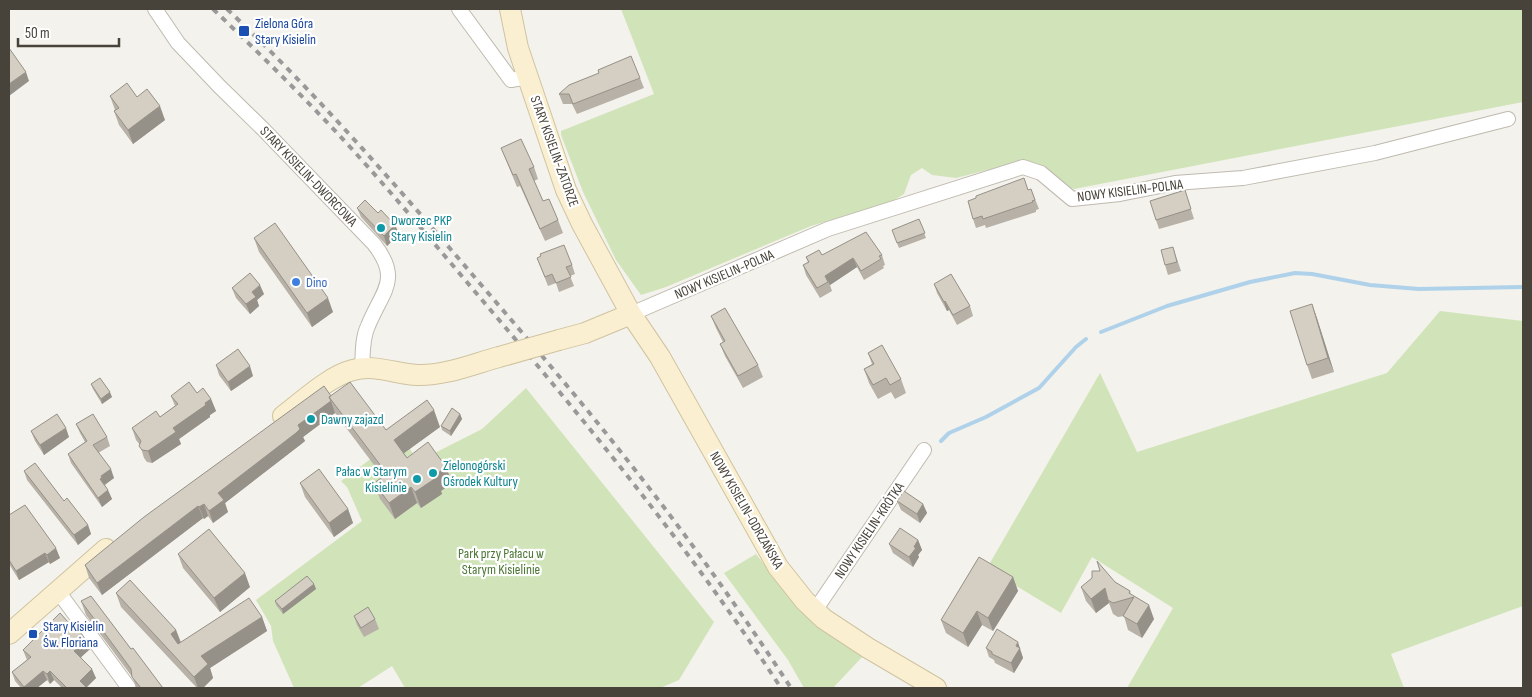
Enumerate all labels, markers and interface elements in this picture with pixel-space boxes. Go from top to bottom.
scale bar [18,15,119,47]
place label: Zielona Góra Stary Kisielin [255,15,316,48]
text: 50 m [25,24,50,43]
marker: Zielona Góra Stary Kisielin [237,24,251,38]
street label: STARY KISIELIN-ZATORZE [527,93,583,209]
street label: STARY KISIELIN-DWORCOWA [256,123,362,231]
street label: NOWY KISIELIN-POLNA [1076,175,1185,205]
place label: Dworzec PKP Stary Kisielin [391,212,452,245]
marker: Dworzec PKP Stary Kisielin [375,222,387,234]
street label: NOWY KISIELIN-POLNA [672,245,777,303]
place label: Dino [306,274,327,291]
marker: Dino [290,276,302,288]
place label: Dawny zajazd [321,411,384,428]
marker: Dawny zajazd [305,413,317,425]
street label: NOWY KISIELIN-ODRZAŃSKA [706,449,788,573]
place label: Zielonogórski Ośrodek Kultury [443,457,518,490]
place label: Pałac w Starym Kisielinie [336,463,407,496]
marker: Zielonogórski Ośrodek Kultury [427,467,439,479]
marker: Pałac w Starym Kisielinie [411,473,423,485]
street label: NOWY KISIELIN-KRÓTKA [831,478,908,582]
park label: Park przy Pałacu w Starym Kisielinie [458,545,544,578]
place label: Stary Kisielin Św. Floriana [43,618,104,651]
marker: Stary Kisielin Św. Floriana [27,628,39,640]

